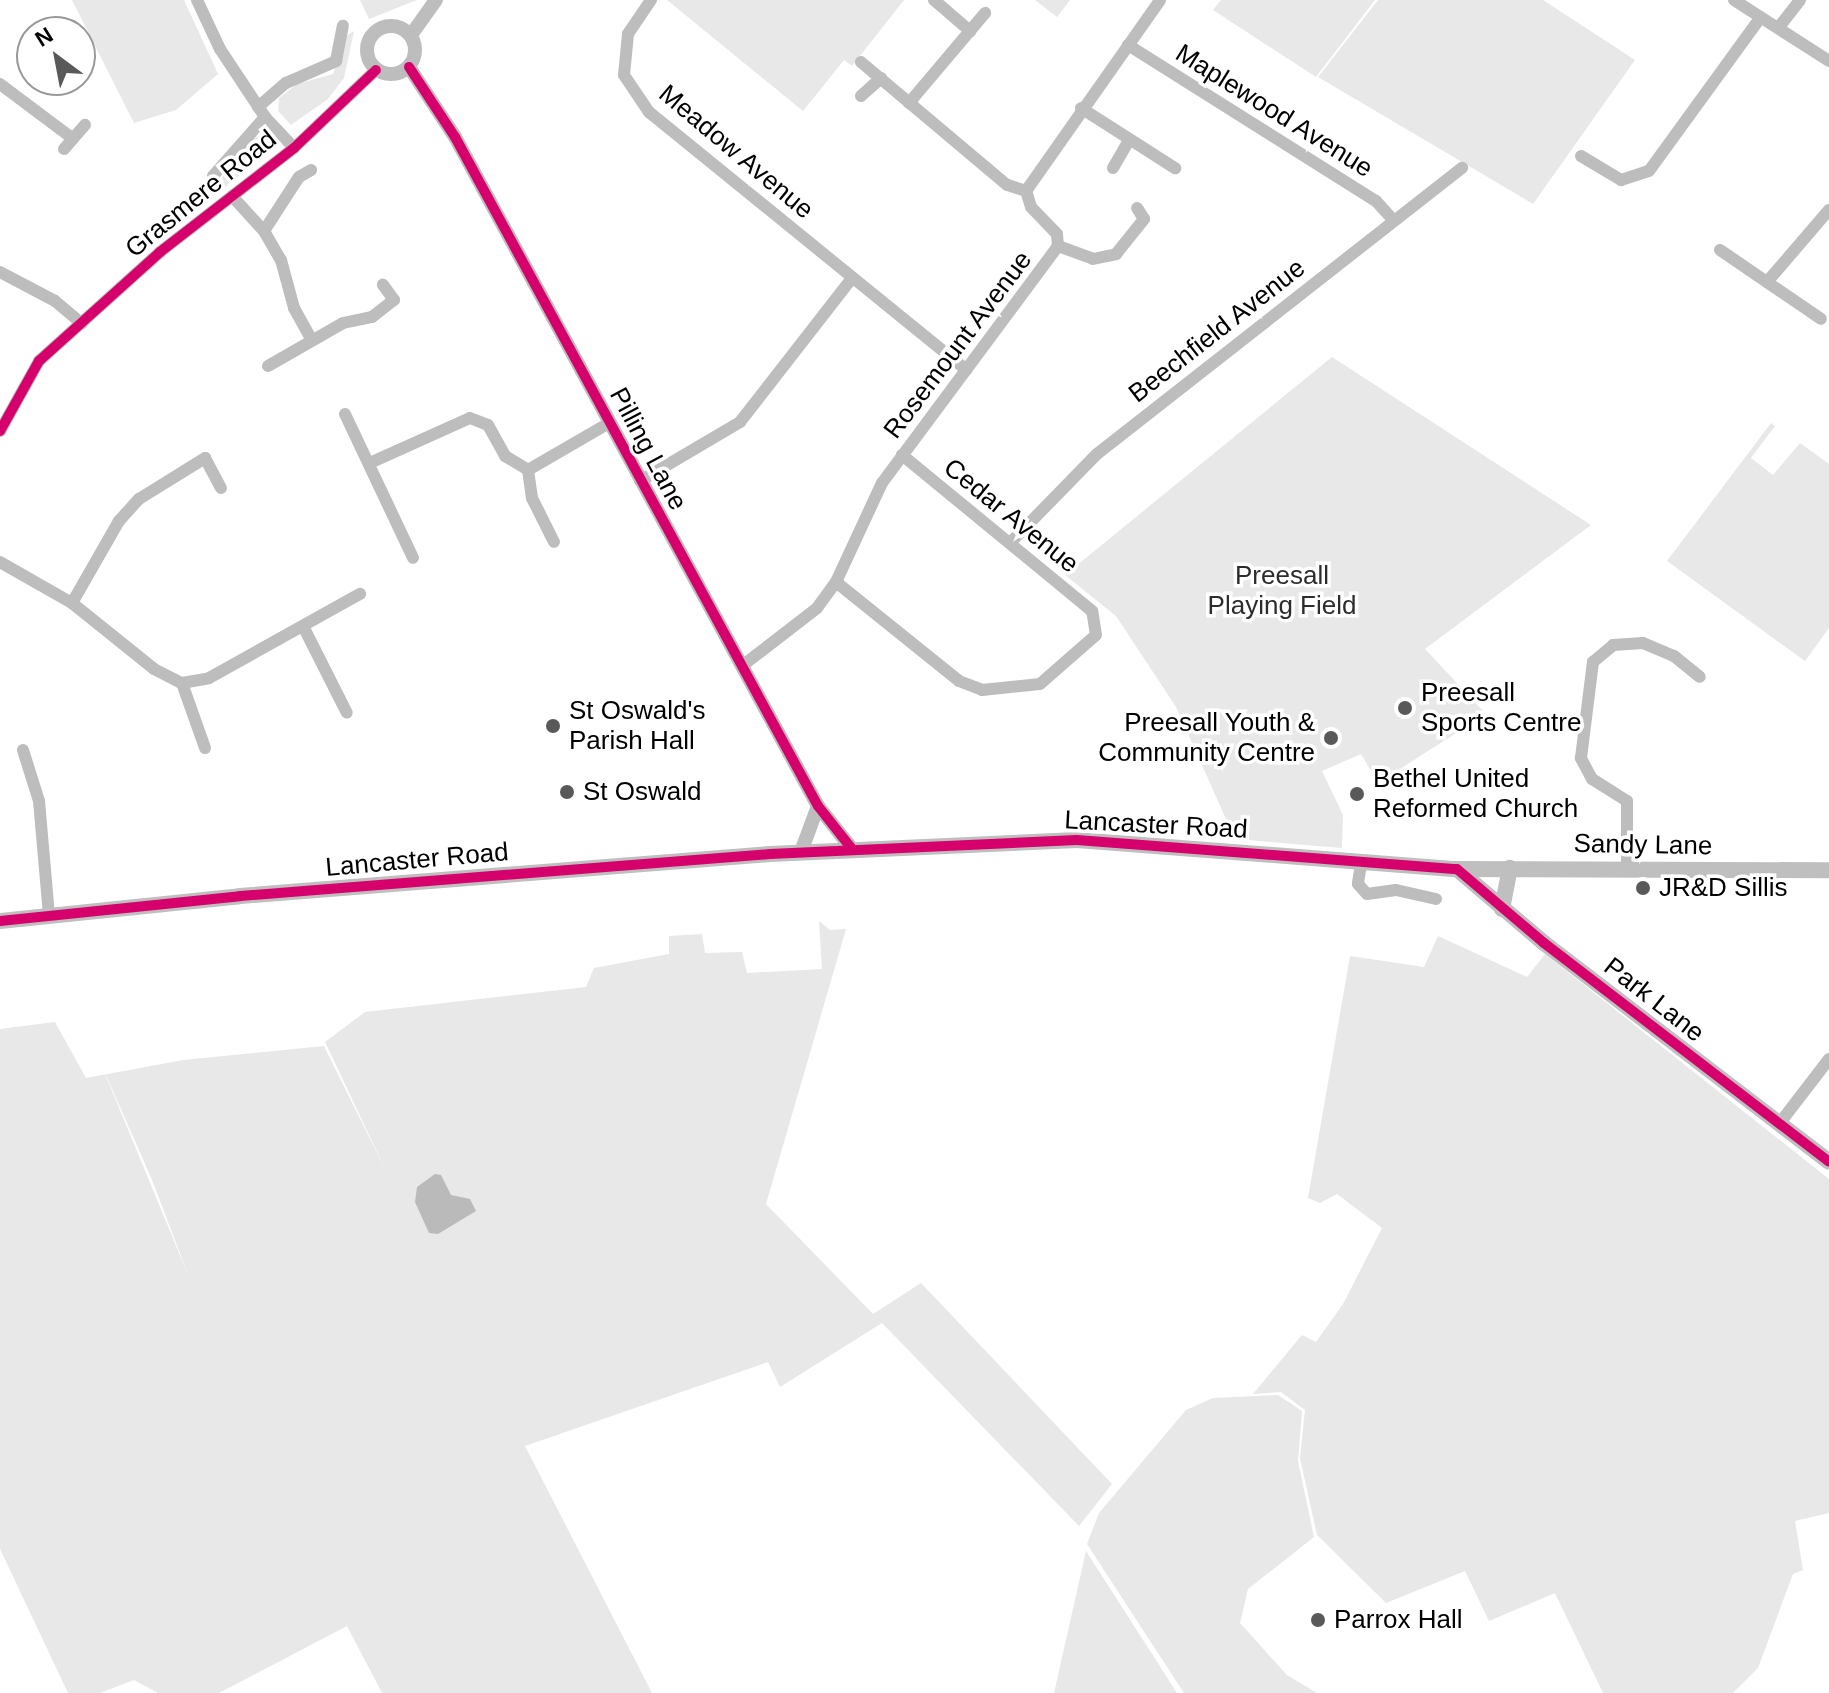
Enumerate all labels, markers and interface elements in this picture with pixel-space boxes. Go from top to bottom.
north arrow [16,16,96,96]
text: N [31,22,57,52]
street label: Maplewood Avenue [1169,37,1379,185]
street label: Meadow Avenue [652,78,820,226]
street label: Grasmere Road [119,124,283,264]
street label: Rosemount Avenue [877,245,1039,445]
street label: Beechfield Avenue [1122,252,1312,410]
street label: Pilling Lane [603,382,693,516]
street label: Cedar Avenue [937,452,1085,580]
park label: Preesall Playing Field [1208,560,1356,622]
place label: Preesall Sports Centre [1421,677,1581,738]
place label: St Oswald's Parish Hall [569,695,705,756]
marker: Preesall Sports Centre [1396,699,1414,717]
place label: Preesall Youth & Community Centre [1098,707,1315,768]
marker: St Oswald's Parish Hall [544,717,562,735]
marker: Preesall Youth & Community Centre [1322,729,1340,747]
place label: Bethel United Reformed Church [1373,763,1578,824]
place label: St Oswald [583,776,701,808]
marker: St Oswald [558,783,576,801]
marker: Bethel United Reformed Church [1348,785,1366,803]
street label: Lancaster Road [1064,805,1248,845]
street label: Sandy Lane [1573,828,1713,862]
street label: Lancaster Road [324,836,510,884]
place label: JR&D Sillis [1659,872,1788,904]
marker: JR&D Sillis [1634,879,1652,897]
street label: Park Lane [1598,951,1710,1049]
place label: Parrox Hall [1334,1604,1463,1636]
marker: Parrox Hall [1309,1611,1327,1629]

